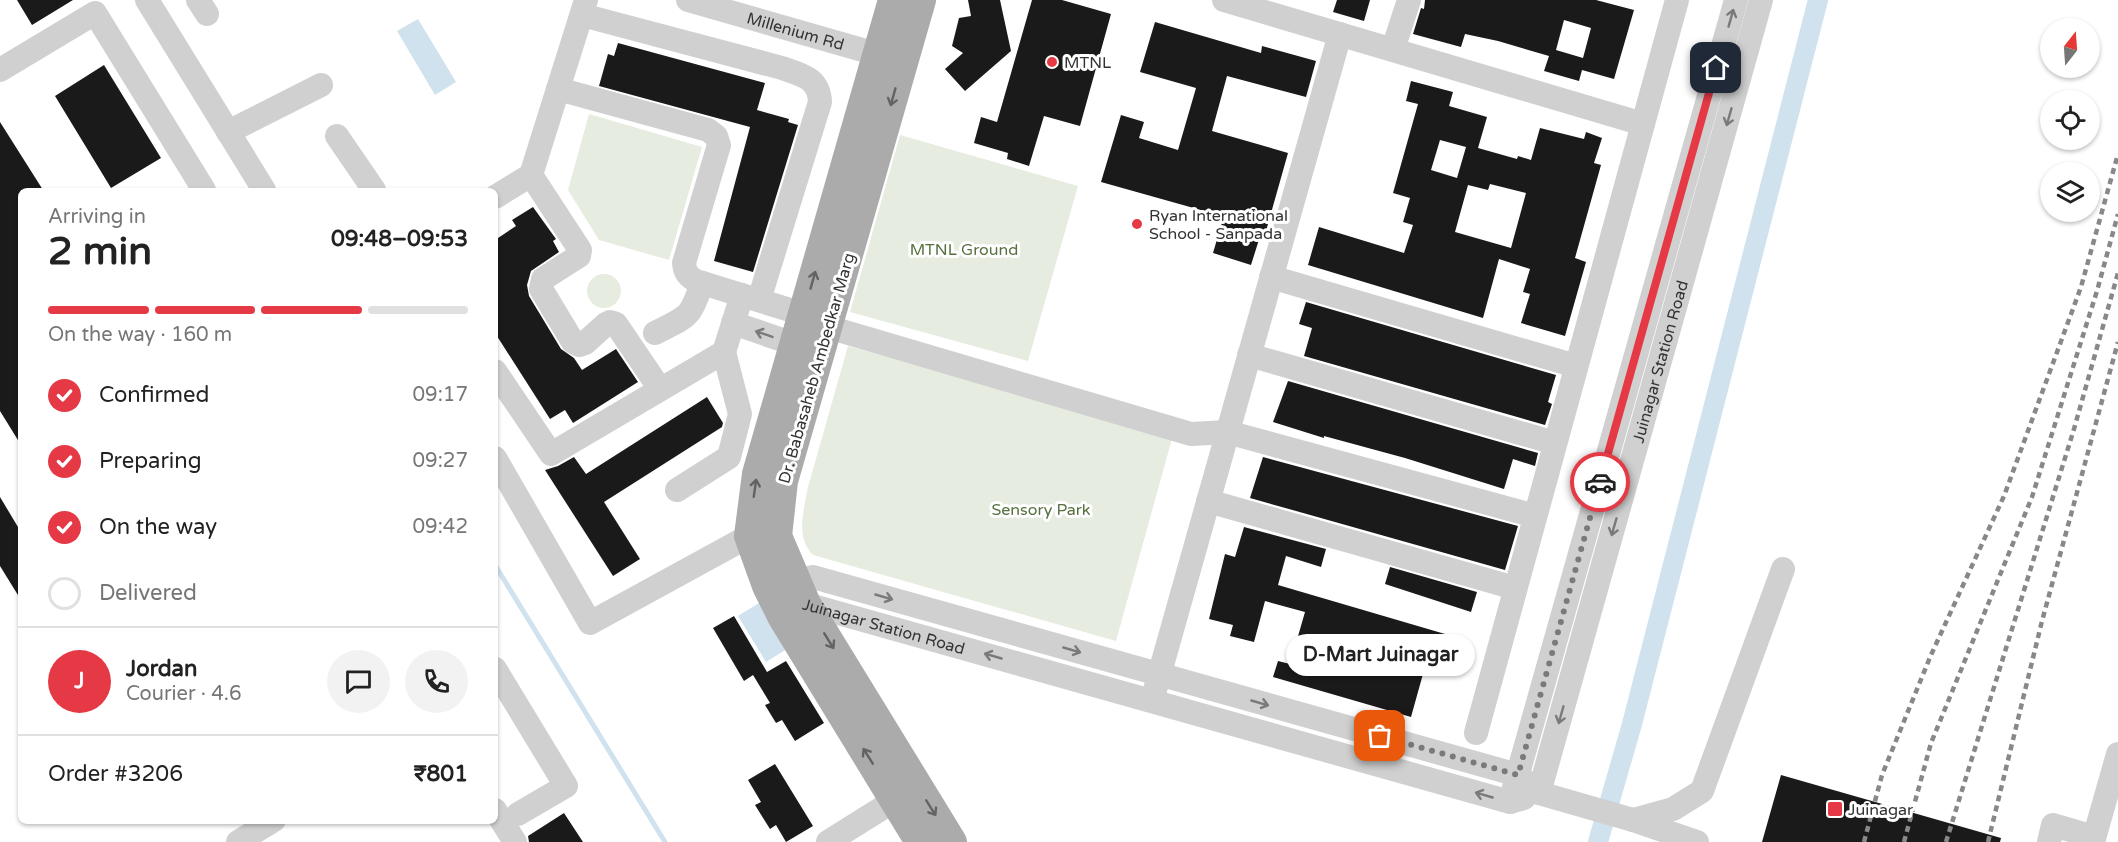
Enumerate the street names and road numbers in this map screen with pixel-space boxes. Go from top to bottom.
street label: Millenium Rd [744,8,846,55]
street label: Dr. Babasaheb Ambedkar Marg [774,251,859,486]
street label: Juinagar Station Road [1628,278,1693,445]
street label: Juinagar Station Road [800,594,967,659]

